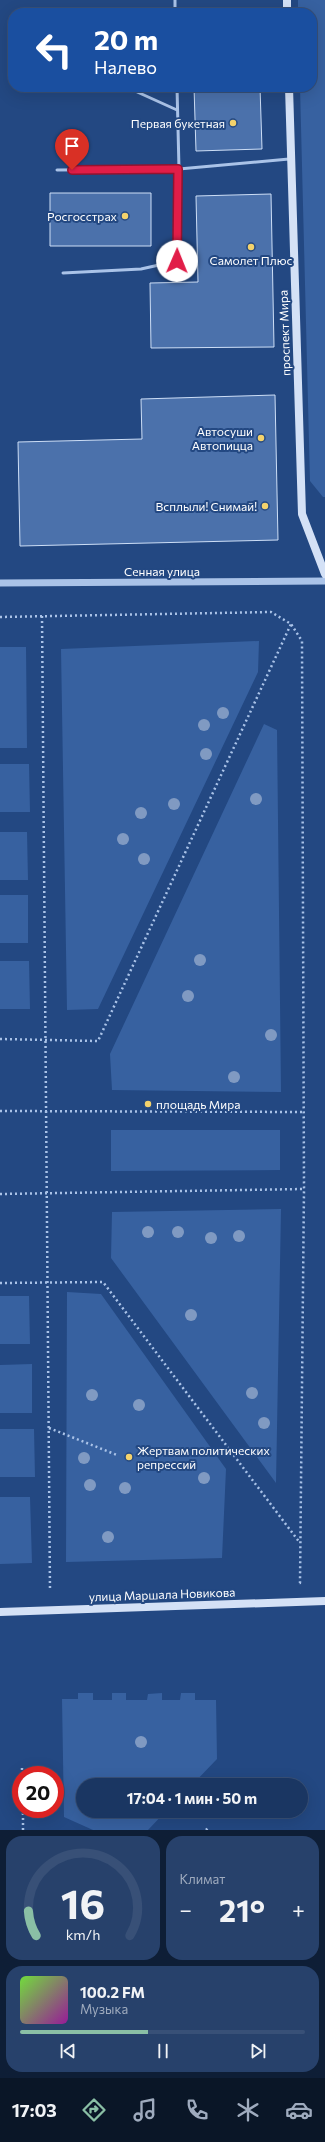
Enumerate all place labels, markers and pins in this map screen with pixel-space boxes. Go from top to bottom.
place label: Первая букетная [131,116,225,130]
marker: Первая букетная [228,118,238,128]
pin [55,129,89,170]
place label: Росгосстрах [47,209,118,223]
marker: Росгосстрах [120,211,130,221]
marker: Самолет Плюс [246,242,256,252]
place label: Самолет Плюс [210,253,293,267]
place label: Автосуши Автопицца [192,424,253,452]
marker: Автосуши Автопицца [256,433,266,443]
place label: Всплыли! Снимай! [155,499,257,513]
marker: Всплыли! Снимай! [260,501,270,511]
place label: площадь Мира [156,1097,240,1111]
marker: площадь Мира [143,1099,153,1109]
place label: Жертвам политических репрессий [137,1443,270,1471]
marker: Жертвам политических репрессий [124,1452,134,1462]

